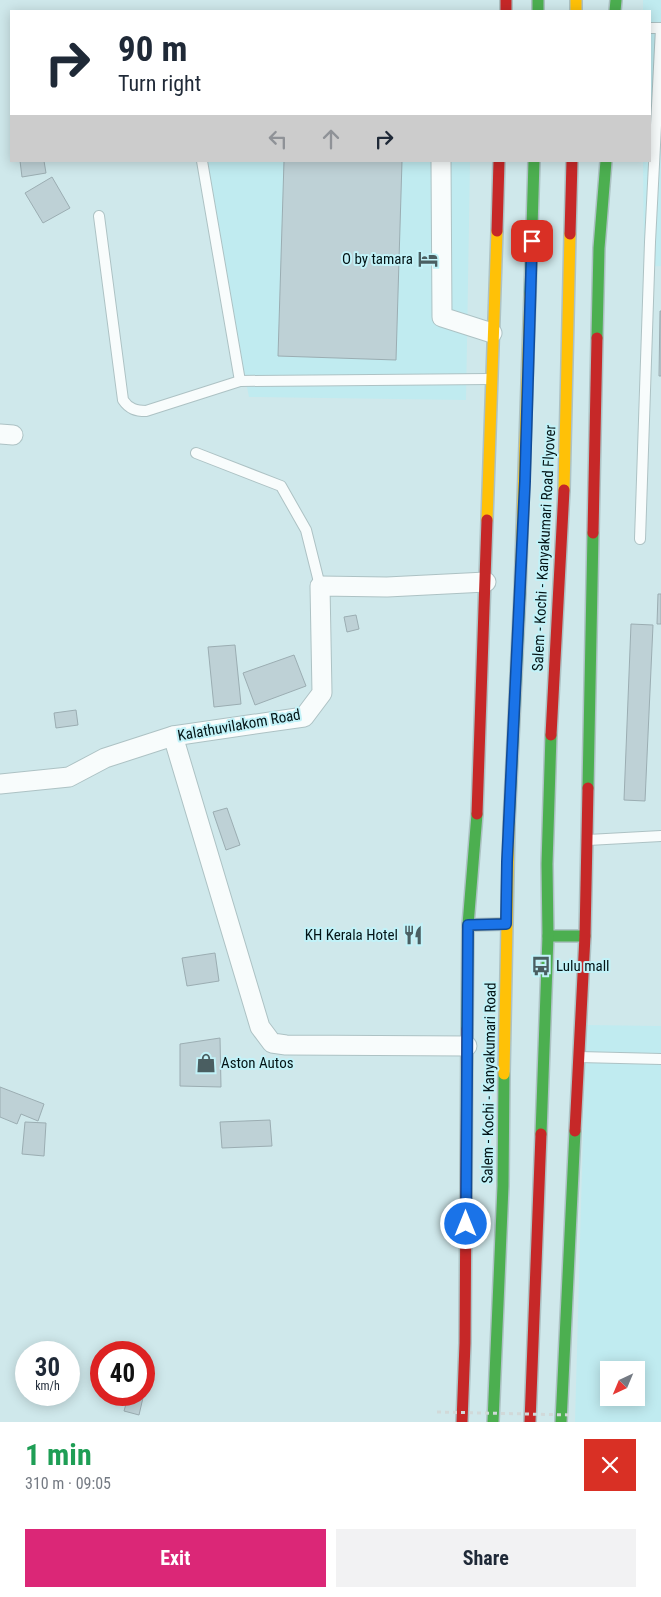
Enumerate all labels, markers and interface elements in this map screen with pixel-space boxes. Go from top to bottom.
text: 90 m [118,29,187,70]
icon: right [35,30,100,95]
text: Turn right [118,71,201,96]
icon: left [264,125,292,153]
icon: ahead [317,125,345,153]
icon: right [370,125,398,153]
pin [511,220,553,262]
icon: arrive [518,227,546,255]
hotel icon: O by tamara [417,248,439,270]
place label: O by tamara [342,250,413,268]
street label: Salem - Kochi - Kanyakumari Road Flyover [529,424,559,672]
street label: Kalathuvilakom Road [176,705,302,745]
restaurant icon: KH Kerala Hotel [402,924,424,946]
place label: KH Kerala Hotel [305,926,398,944]
bus stop icon: Lulu mall [530,955,552,977]
place label: Lulu mall [556,957,610,975]
street label: Salem - Kochi - Kanyakumari Road [478,982,500,1184]
shop icon: Aston Autos [195,1052,217,1074]
place label: Aston Autos [221,1054,294,1072]
position arrow [439,1197,491,1249]
speed limit sign: 40 [90,1341,155,1406]
text: 30 [35,1353,60,1382]
north arrow [600,1361,645,1406]
map controls [600,1361,645,1406]
text: km/h [35,1379,60,1393]
text: 1 min [25,1437,92,1472]
button: close [584,1439,636,1491]
text: 310 m · 09:05 [25,1474,111,1493]
button: Exit [25,1529,326,1587]
button: Share [336,1529,636,1587]

